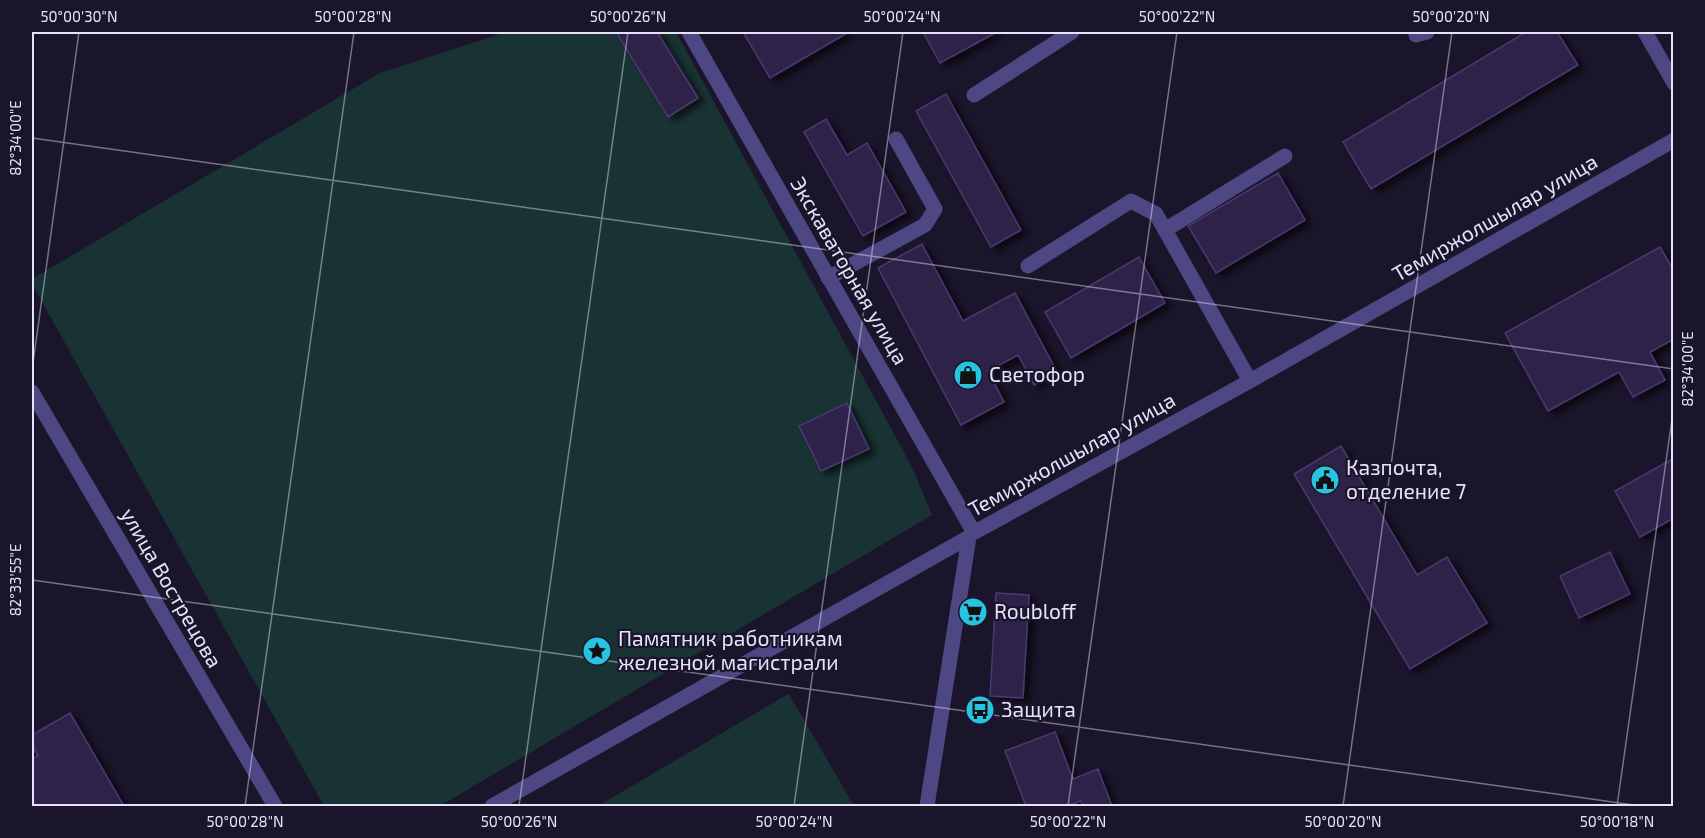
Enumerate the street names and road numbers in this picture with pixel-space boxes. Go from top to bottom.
street label: Темиржолшылар улица [1387,148,1602,287]
street label: Экскаваторная улица [785,172,914,369]
street label: Темиржолшылар улица [963,386,1180,522]
street label: улица Вострецова [116,503,228,672]

